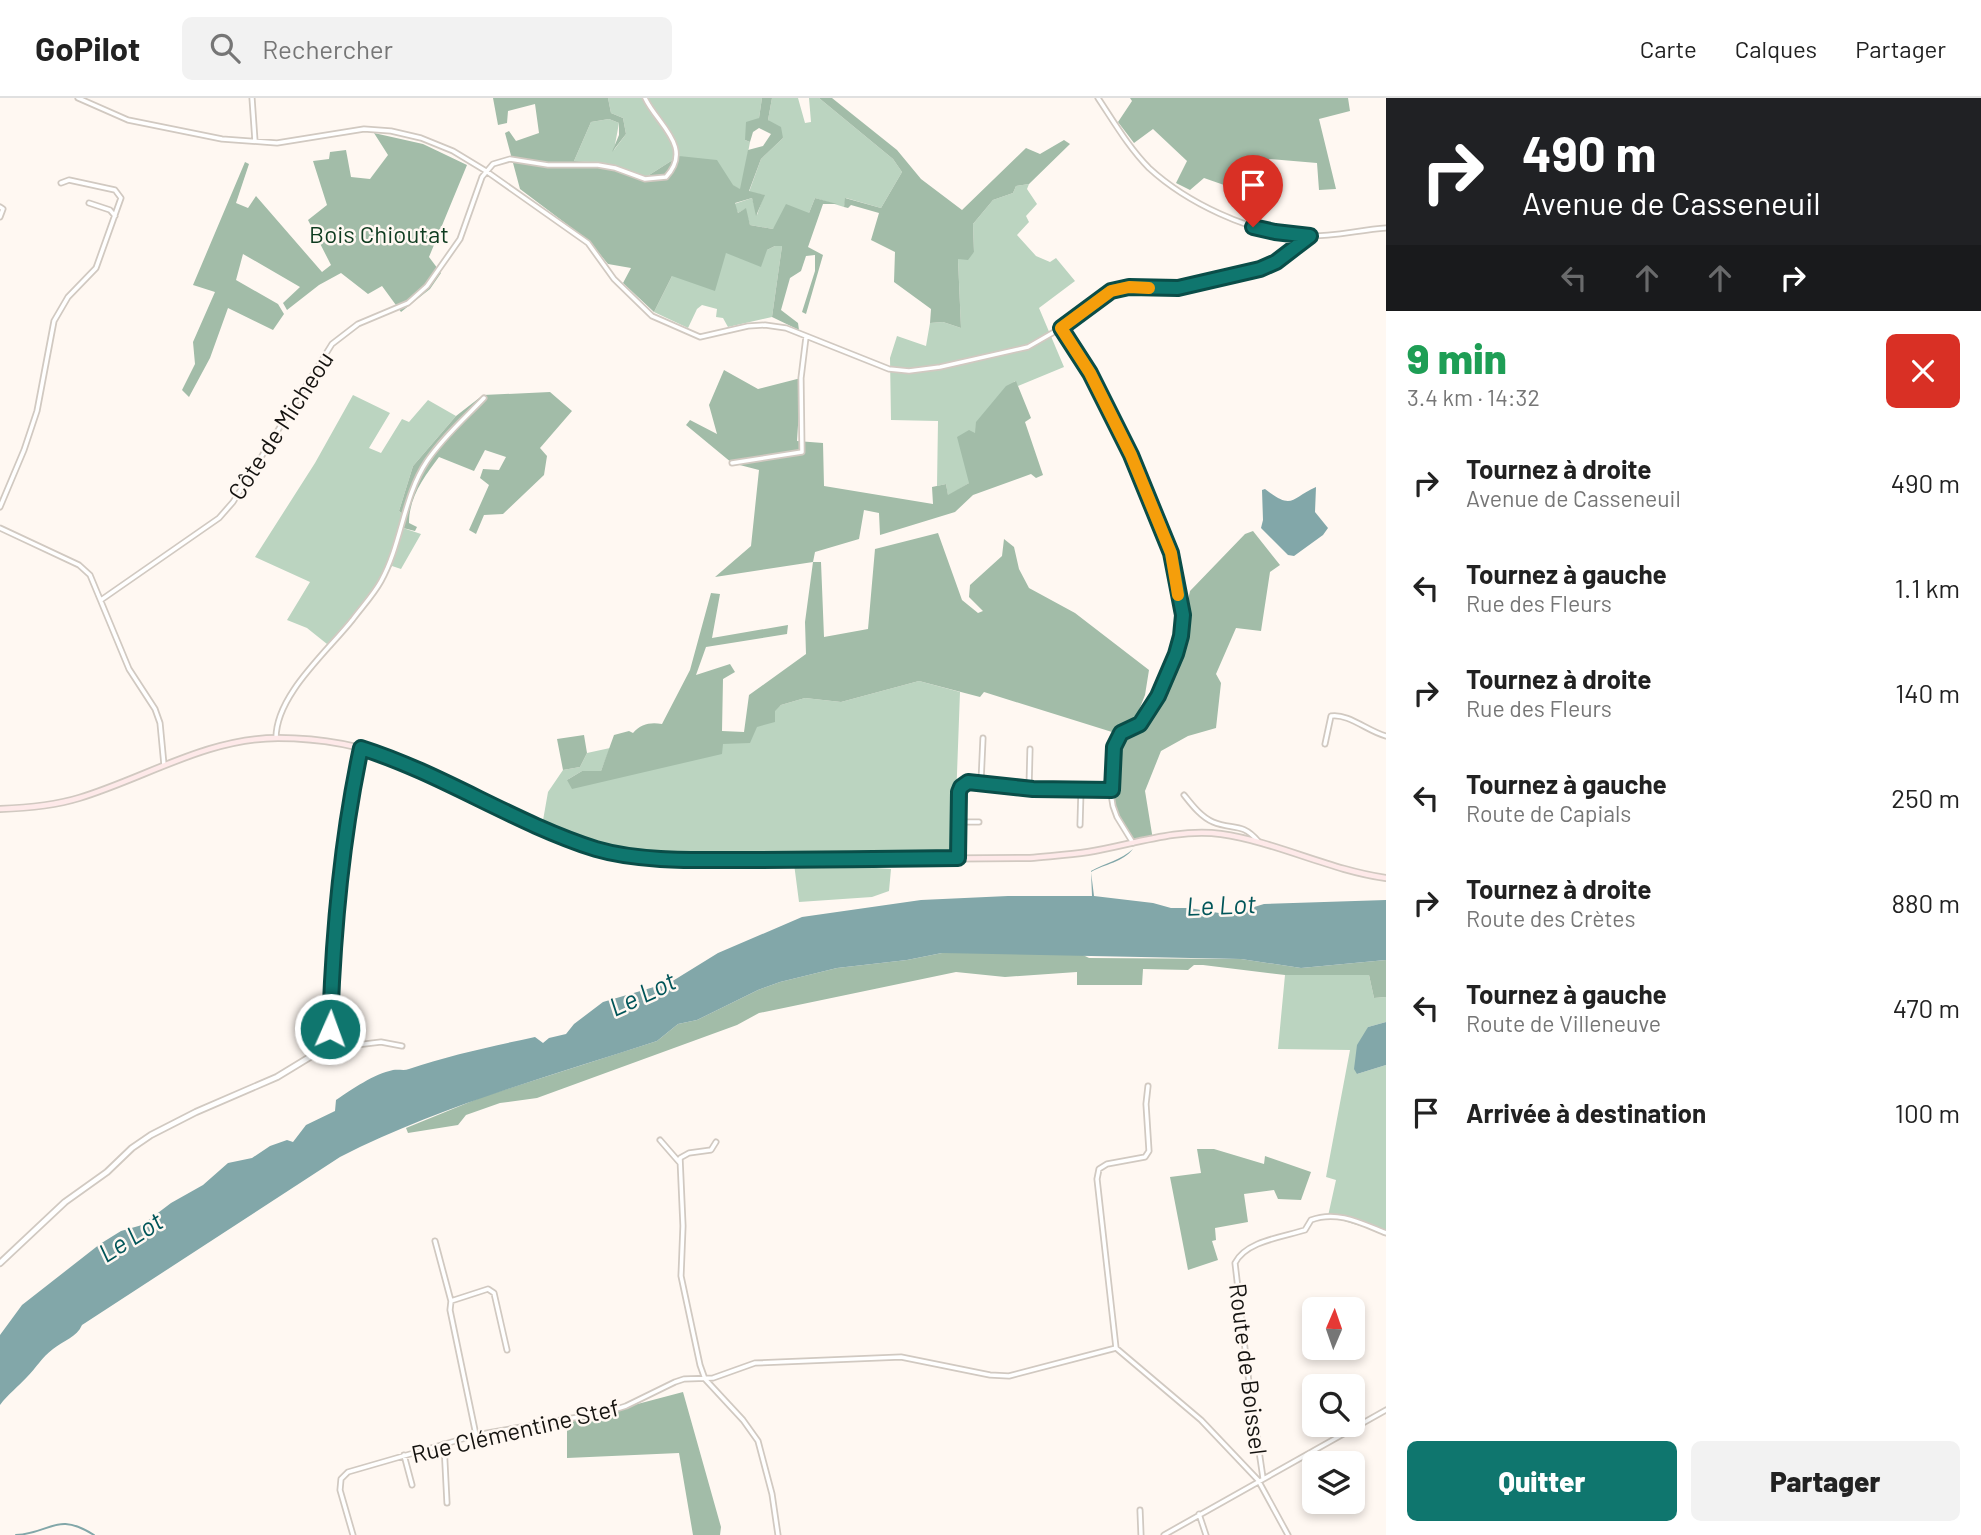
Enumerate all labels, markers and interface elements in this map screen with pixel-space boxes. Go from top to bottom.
search box [182,17,672,80]
text: GoPilot [35,28,140,68]
icon: search [206,29,244,67]
text: Rechercher [262,33,393,64]
text: Carte [1640,34,1697,63]
text: Calques [1735,34,1817,63]
text: Partager [1855,34,1946,63]
text: 490 m [1522,123,1656,182]
icon: right [1407,126,1498,217]
pin [1223,155,1283,227]
icon: arrive [1234,166,1272,204]
text: Avenue de Casseneuil [1522,183,1821,221]
park label: Bois Chioutat [309,219,449,248]
icon: left [1555,259,1593,297]
icon: ahead [1628,259,1666,297]
icon: ahead [1701,259,1739,297]
icon: right [1774,259,1812,297]
text: 9 min [1407,332,1507,382]
button: close [1886,334,1960,408]
street label: Côte de Micheou [221,345,339,505]
text: 3.4 km · 14:32 [1407,383,1540,411]
text: Tournez à droite [1466,453,1651,484]
icon: right [1407,464,1445,502]
text: 490 m [1891,467,1960,498]
text: Avenue de Casseneuil [1466,484,1681,512]
text: Tournez à gauche [1466,558,1667,589]
icon: left [1407,569,1445,607]
text: 1.1 km [1895,572,1960,603]
text: Rue des Fleurs [1466,589,1612,617]
text: Tournez à droite [1466,663,1651,694]
icon: right [1407,674,1445,712]
text: 140 m [1895,677,1960,708]
text: Rue des Fleurs [1466,694,1612,722]
text: Tournez à gauche [1466,768,1667,799]
icon: left [1407,779,1445,817]
text: 250 m [1891,782,1960,813]
text: Route de Capials [1466,799,1631,827]
text: Tournez à droite [1466,873,1651,904]
icon: right [1407,884,1445,922]
water label: Le Lot [1186,887,1256,921]
text: 880 m [1892,887,1960,918]
text: Route des Crètes [1466,904,1636,932]
water label: Le Lot [604,964,680,1022]
text: Tournez à gauche [1466,978,1667,1009]
icon: left [1407,989,1445,1027]
position arrow [293,992,367,1066]
text: 470 m [1893,992,1960,1023]
text: Route de Villeneuve [1466,1009,1661,1037]
icon: arrive [1407,1094,1445,1132]
text: Arrivée à destination [1466,1097,1706,1128]
text: 100 m [1895,1097,1960,1128]
water label: Le Lot [92,1204,168,1268]
street label: Route de Boissel [1224,1282,1274,1456]
north arrow [1302,1297,1365,1360]
map controls [1302,1297,1365,1514]
button: search [1302,1374,1365,1437]
street label: Rue Clémentine Stef [408,1392,622,1468]
button: Quitter [1407,1441,1677,1521]
button: Partager [1691,1441,1960,1521]
button: layers [1302,1451,1365,1514]

